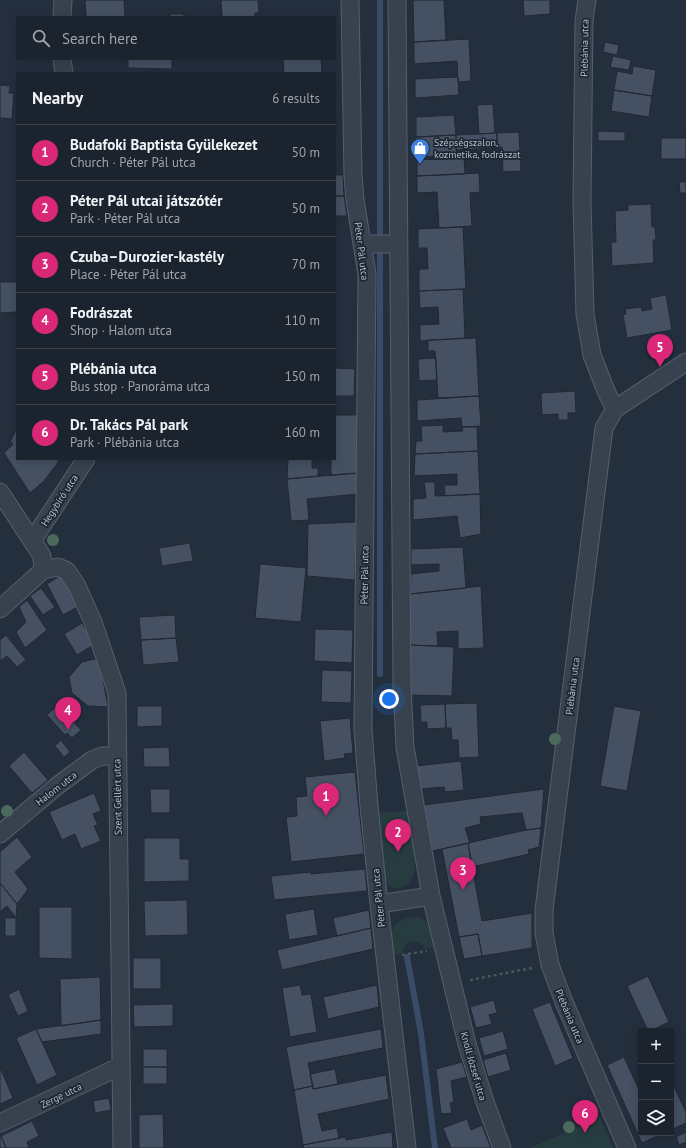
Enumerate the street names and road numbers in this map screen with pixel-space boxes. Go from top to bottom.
street label: Plébánia utca [577,19,592,77]
street label: Péter Pál utca [351,221,372,281]
street label: Hegybíró utca [38,472,81,529]
street label: Péter Pál utca [357,546,372,604]
street label: Plébánia utca [563,657,582,716]
street label: Szent Gellért utca [110,759,125,835]
street label: Halom utca [33,768,80,809]
street label: Péter Pál utca [369,868,388,928]
street label: Plébánia utca [552,987,587,1045]
street label: Knoll József utca [457,1030,490,1102]
street label: Zerge utca [38,1080,84,1111]

